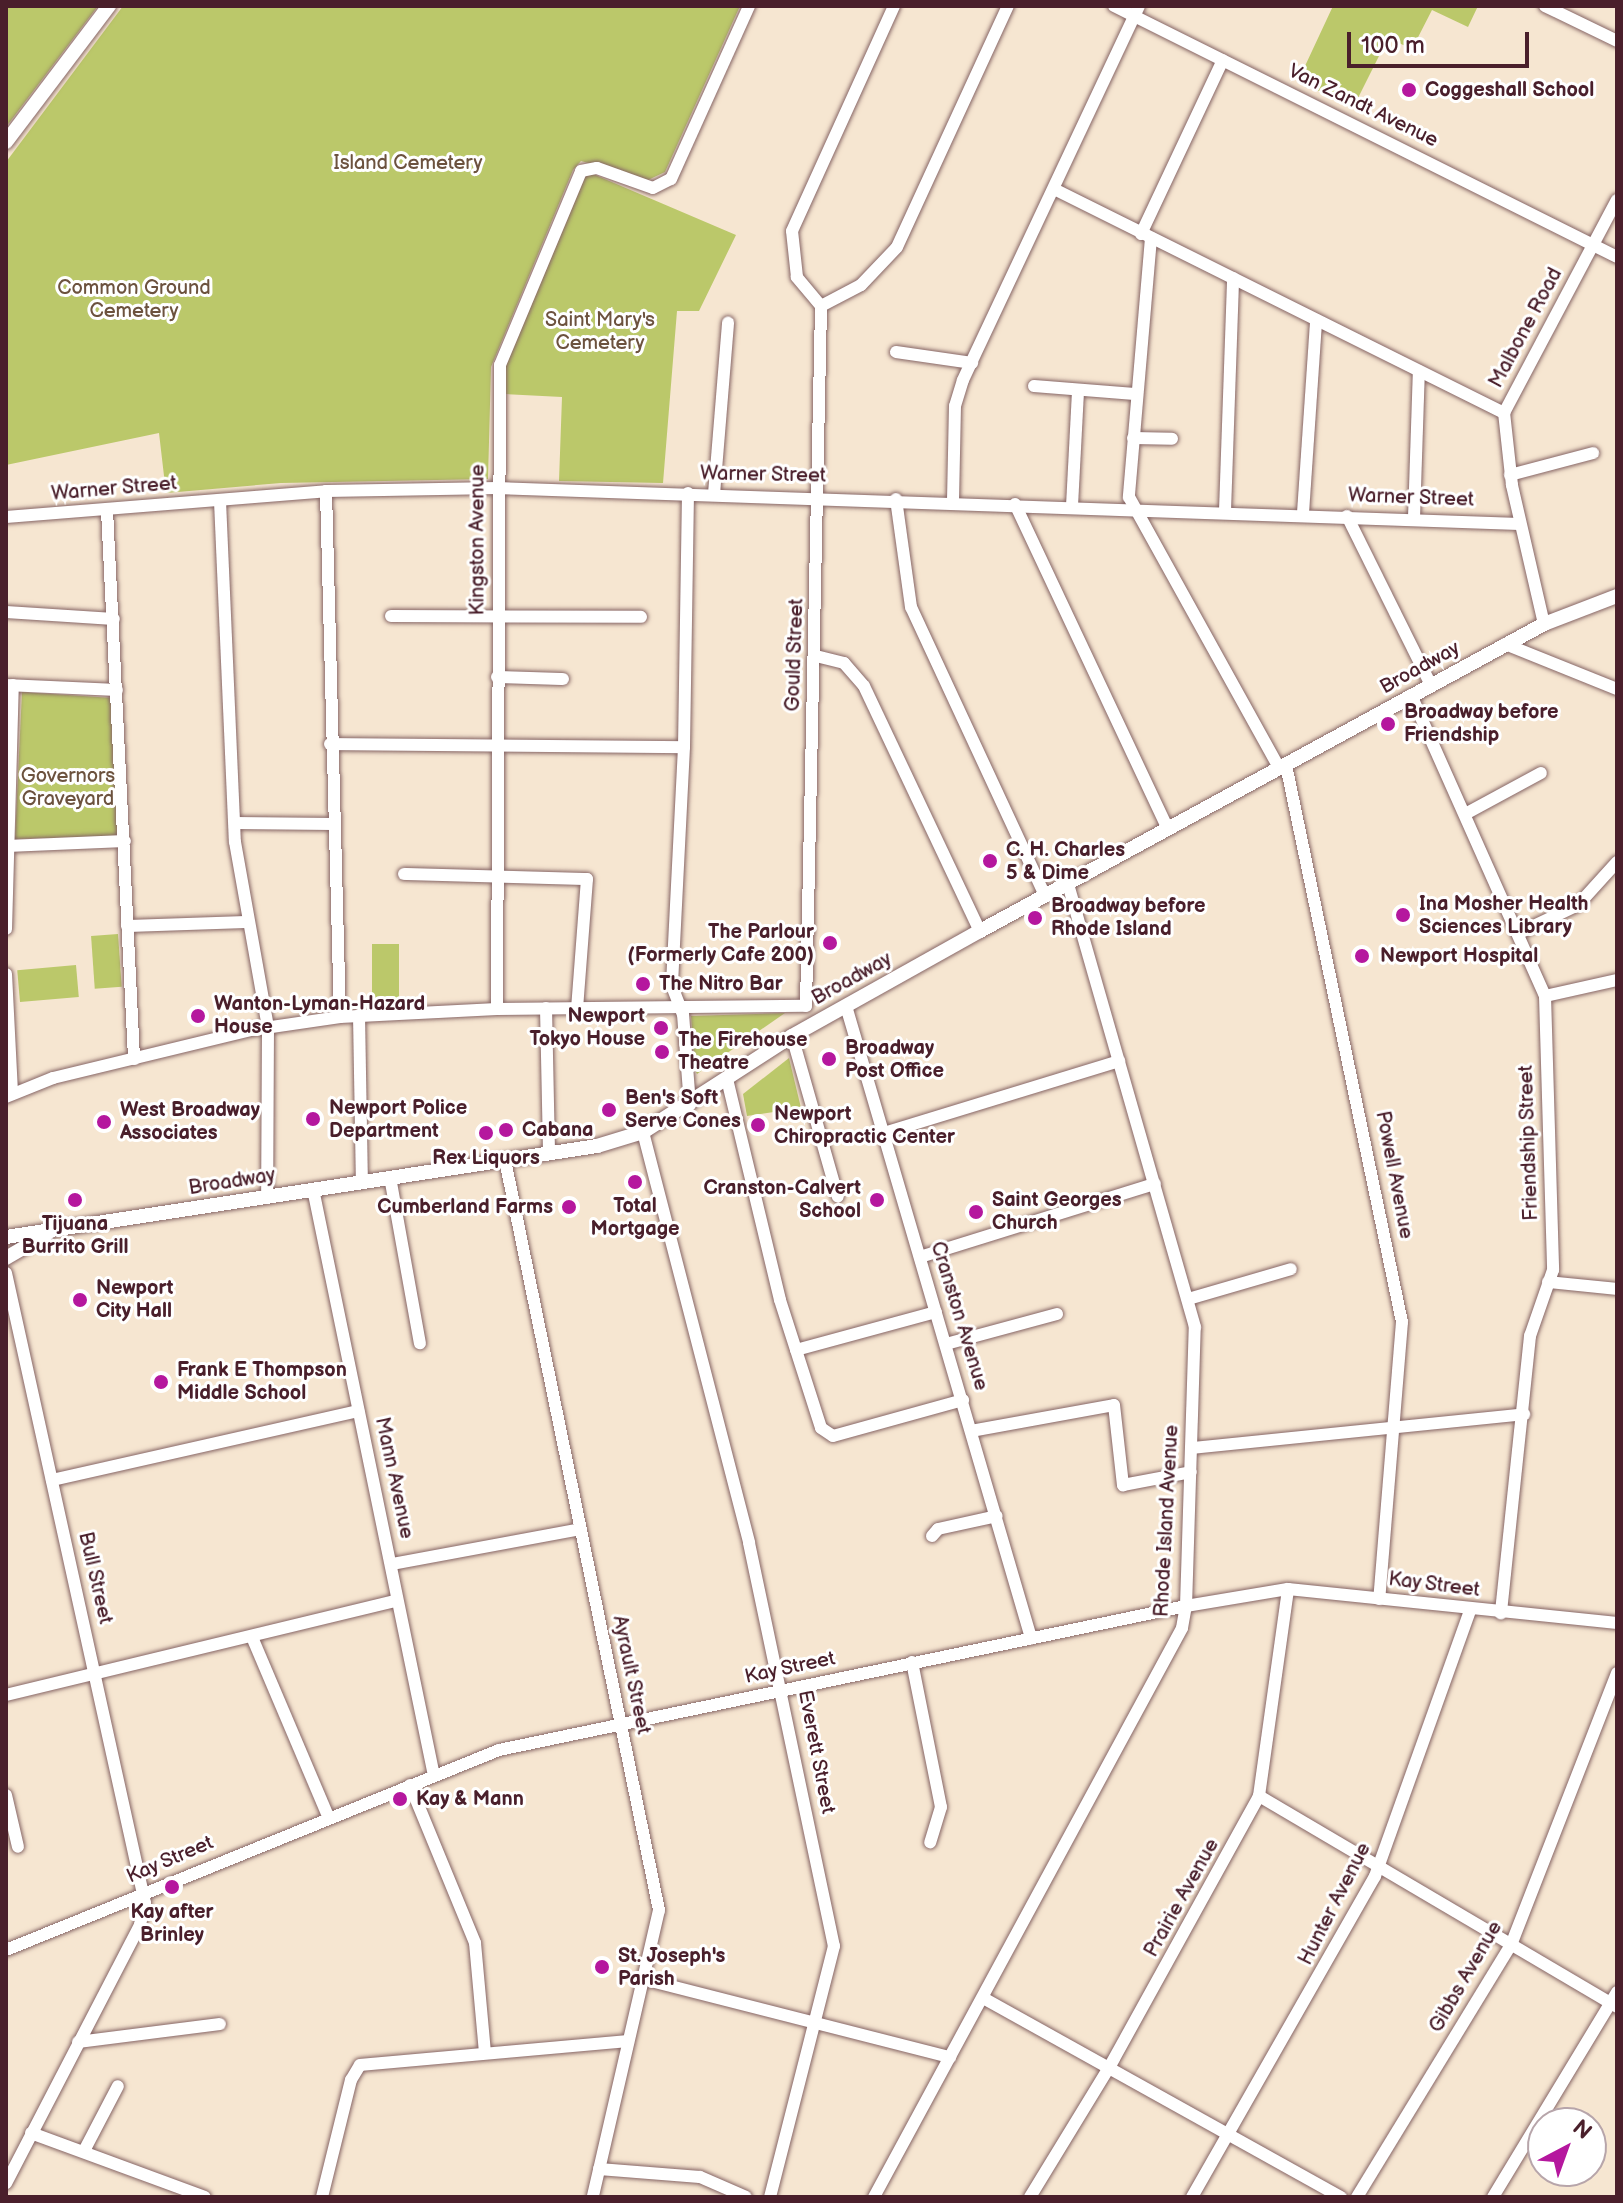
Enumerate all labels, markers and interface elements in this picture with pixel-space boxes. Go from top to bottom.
scale bar [1351,16,1533,66]
text: 100 m [1361,31,1425,60]
street label: Van Zandt Avenue [1284,59,1442,153]
place label: Coggeshall School [1425,78,1594,102]
marker: Coggeshall School [1400,81,1418,99]
park label: Island Cemetery [333,151,483,175]
street label: Malbone Road [1484,264,1568,392]
park label: Common Ground Cemetery [57,277,211,324]
park label: Saint Mary's Cemetery [545,309,655,356]
street label: Warner Street [700,462,826,488]
street label: Kingston Avenue [466,465,490,615]
street label: Warner Street [50,472,178,506]
street label: Warner Street [1347,484,1475,512]
street label: Gould Street [781,598,809,712]
street label: Broadway [1376,636,1464,700]
place label: Broadway before Friendship [1404,700,1559,747]
marker: Broadway before Friendship [1379,715,1397,733]
park label: Governors Graveyard [21,764,115,811]
place label: C. H. Charles 5 & Dime [1006,838,1125,885]
marker: C. H. Charles 5 & Dime [981,852,999,870]
place label: Ina Mosher Health Sciences Library [1419,892,1589,939]
place label: Broadway before Rhode Island [1051,894,1206,941]
marker: Ina Mosher Health Sciences Library [1394,906,1412,924]
marker: Broadway before Rhode Island [1026,909,1044,927]
place label: The Parlour (Formerly Cafe 200) [627,920,814,967]
marker: The Parlour (Formerly Cafe 200) [821,934,839,952]
place label: Newport Hospital [1380,944,1538,968]
marker: Newport Hospital [1351,945,1373,967]
street label: Broadway [808,947,896,1011]
place label: The Nitro Bar [659,972,783,996]
marker: The Nitro Bar [634,975,652,993]
place label: Wanton-Lyman-Hazard House [214,992,425,1039]
place label: Newport Tokyo House [529,1004,645,1051]
marker: Wanton-Lyman-Hazard House [189,1007,207,1025]
marker: Newport Tokyo House [652,1019,670,1037]
place label: The Firehouse Theatre [678,1028,807,1075]
place label: Broadway Post Office [845,1036,944,1083]
marker: The Firehouse Theatre [653,1043,671,1061]
marker: Broadway Post Office [820,1050,838,1068]
street label: Friendship Street [1514,1065,1544,1221]
place label: Ben's Soft Serve Cones [625,1086,741,1133]
place label: Newport Police Department [329,1096,467,1143]
place label: West Broadway Associates [120,1098,260,1145]
marker: Ben's Soft Serve Cones [600,1101,618,1119]
place label: Newport Chiropractic Center [774,1102,955,1149]
street label: Powell Avenue [1370,1109,1418,1241]
marker: Newport Police Department [304,1110,322,1128]
marker: West Broadway Associates [95,1113,113,1131]
marker: Newport Chiropractic Center [749,1116,767,1134]
place label: Cabana [522,1118,594,1142]
marker: Cabana [497,1121,515,1139]
marker: Rex Liquors [477,1124,495,1142]
place label: Rex Liquors [432,1146,540,1170]
street label: Broadway [187,1163,277,1201]
marker: Total Mortgage [626,1173,644,1191]
place label: Cranston-Calvert School [703,1176,861,1223]
place label: Saint Georges Church [992,1188,1122,1235]
marker: Tijuana Burrito Grill [66,1191,84,1209]
marker: Cranston-Calvert School [868,1191,886,1209]
place label: Total Mortgage [591,1194,679,1241]
place label: Cumberland Farms [377,1195,553,1219]
marker: Cumberland Farms [560,1198,578,1216]
marker: Saint Georges Church [967,1203,985,1221]
place label: Tijuana Burrito Grill [22,1212,128,1259]
street label: Cranston Avenue [925,1239,993,1393]
place label: Newport City Hall [96,1276,173,1323]
marker: Newport City Hall [71,1291,89,1309]
place label: Frank E Thompson Middle School [177,1358,347,1405]
marker: Frank E Thompson Middle School [152,1373,170,1391]
street label: Mann Avenue [369,1415,419,1541]
street label: Rhode Island Avenue [1150,1424,1184,1618]
street label: Bull Street [73,1529,117,1627]
street label: Kay Street [1386,1567,1482,1603]
street label: Ayrault Street [607,1613,655,1737]
street label: Kay Street [742,1647,838,1689]
street label: Everett Street [792,1688,840,1816]
place label: Kay & Mann [416,1787,524,1811]
marker: Kay & Mann [391,1790,409,1808]
street label: Kay Street [122,1831,218,1889]
street label: Prairie Avenue [1140,1835,1224,1961]
street label: Hunter Avenue [1294,1839,1376,1969]
marker: Kay after Brinley [163,1878,181,1896]
place label: Kay after Brinley [130,1900,214,1947]
street label: Gibbs Avenue [1424,1917,1508,2037]
place label: St. Joseph's Parish [618,1944,725,1991]
marker: St. Joseph's Parish [593,1958,611,1976]
north arrow [1527,2107,1607,2187]
text: N [1567,2114,1597,2146]

